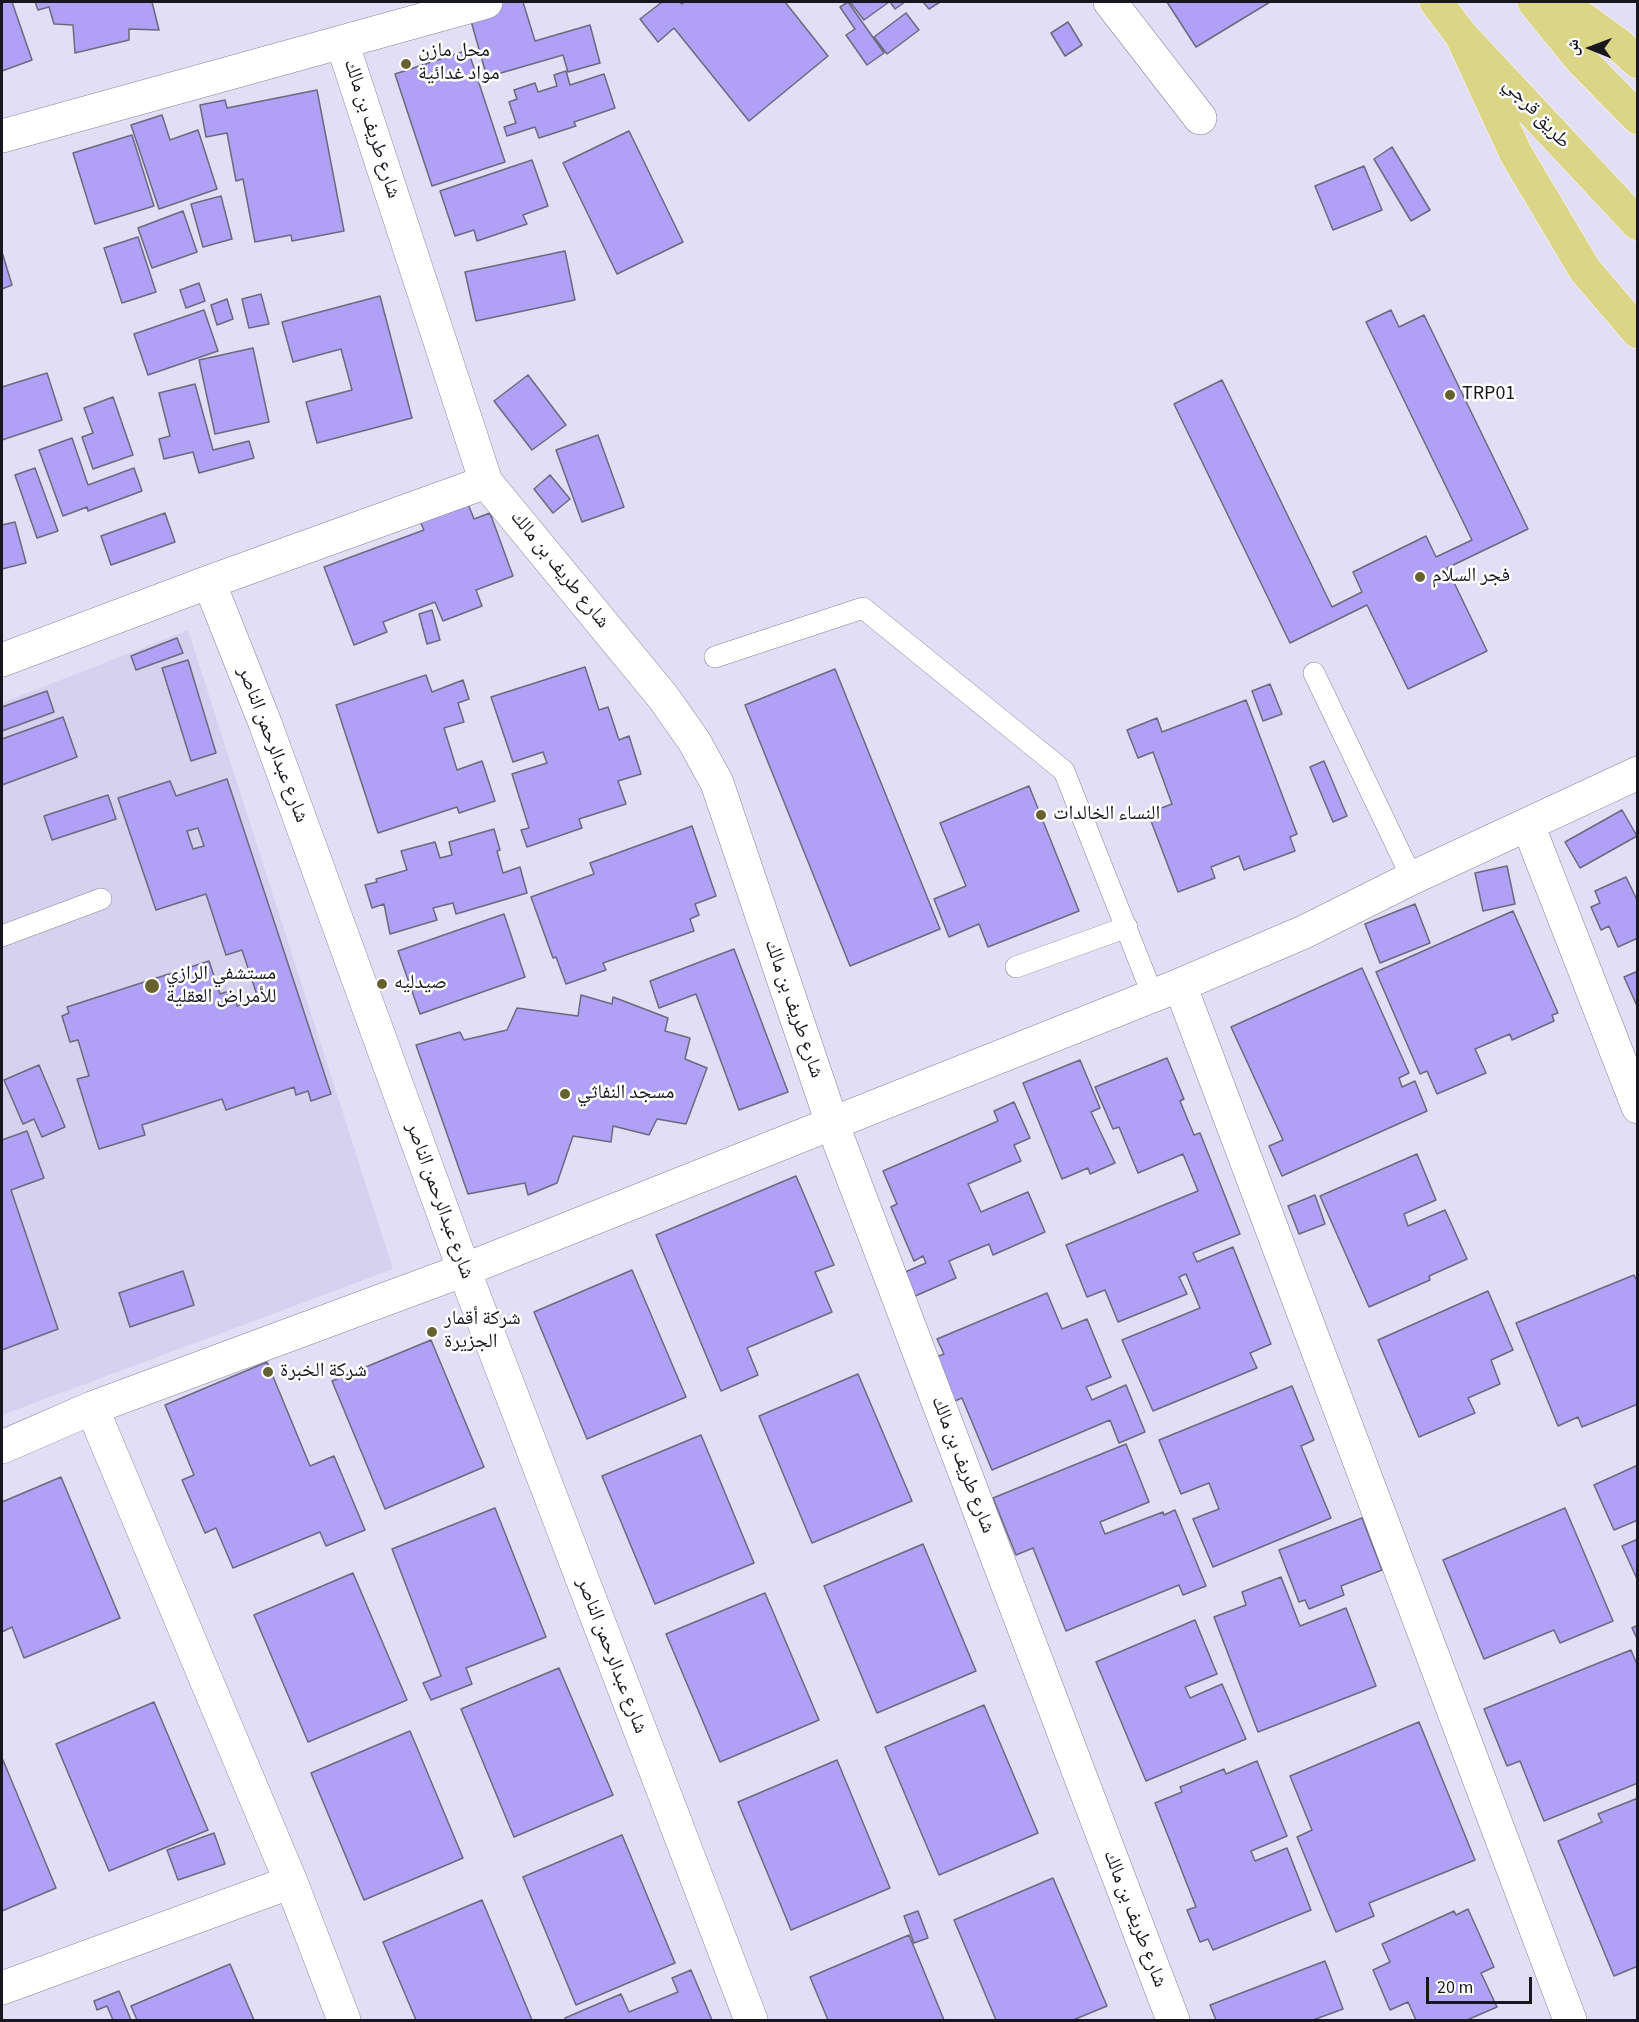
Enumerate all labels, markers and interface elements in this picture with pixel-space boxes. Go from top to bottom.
north arrow [1561,18,1621,78]
text: ش [1562,39,1584,56]
place label: محل مازن مواد غدائية [418,40,500,87]
street label: شارع طريف بن مالك [337,56,405,202]
marker: محل مازن مواد غدائية [399,57,413,71]
street label: طريق قرجي [1497,74,1575,154]
place label: TRP01 [1462,383,1515,407]
marker: TRP01 [1443,388,1457,402]
street label: شارع طريف بن مالك [504,506,614,634]
place label: فجر السلام [1432,565,1510,589]
marker: فجر السلام [1413,570,1427,584]
street label: شارع عبدالرحمن الناصر [231,664,313,826]
place label: النساء الخالدات [1053,803,1160,827]
marker: النساء الخالدات [1034,808,1048,822]
street label: شارع طريف بن مالك [758,937,828,1081]
place label: مستشفي الرازي للأمراض العقلية [166,963,276,1010]
place label: صيدليه [394,972,447,996]
marker: مستشفي الرازي للأمراض العقلية [143,977,161,995]
marker: صيدليه [375,977,389,991]
place label: مسجد النفاثي [577,1082,674,1106]
marker: مسجد النفاثي [558,1087,572,1101]
street label: شارع عبدالرحمن الناصر [400,1119,478,1283]
place label: شركة أقمار الجزيرة [444,1308,521,1355]
marker: شركة أقمار الجزيرة [425,1325,439,1339]
place label: شركة الخبرة [280,1360,367,1384]
marker: شركة الخبرة [261,1365,275,1379]
street label: شارع طريف بن مالك [925,1393,999,1537]
street label: شارع عبدالرحمن الناصر [570,1575,652,1737]
street label: شارع طريف بن مالك [1097,1847,1171,1991]
scale bar [1429,1965,1536,2003]
text: 20 m [1437,1975,1473,2000]

